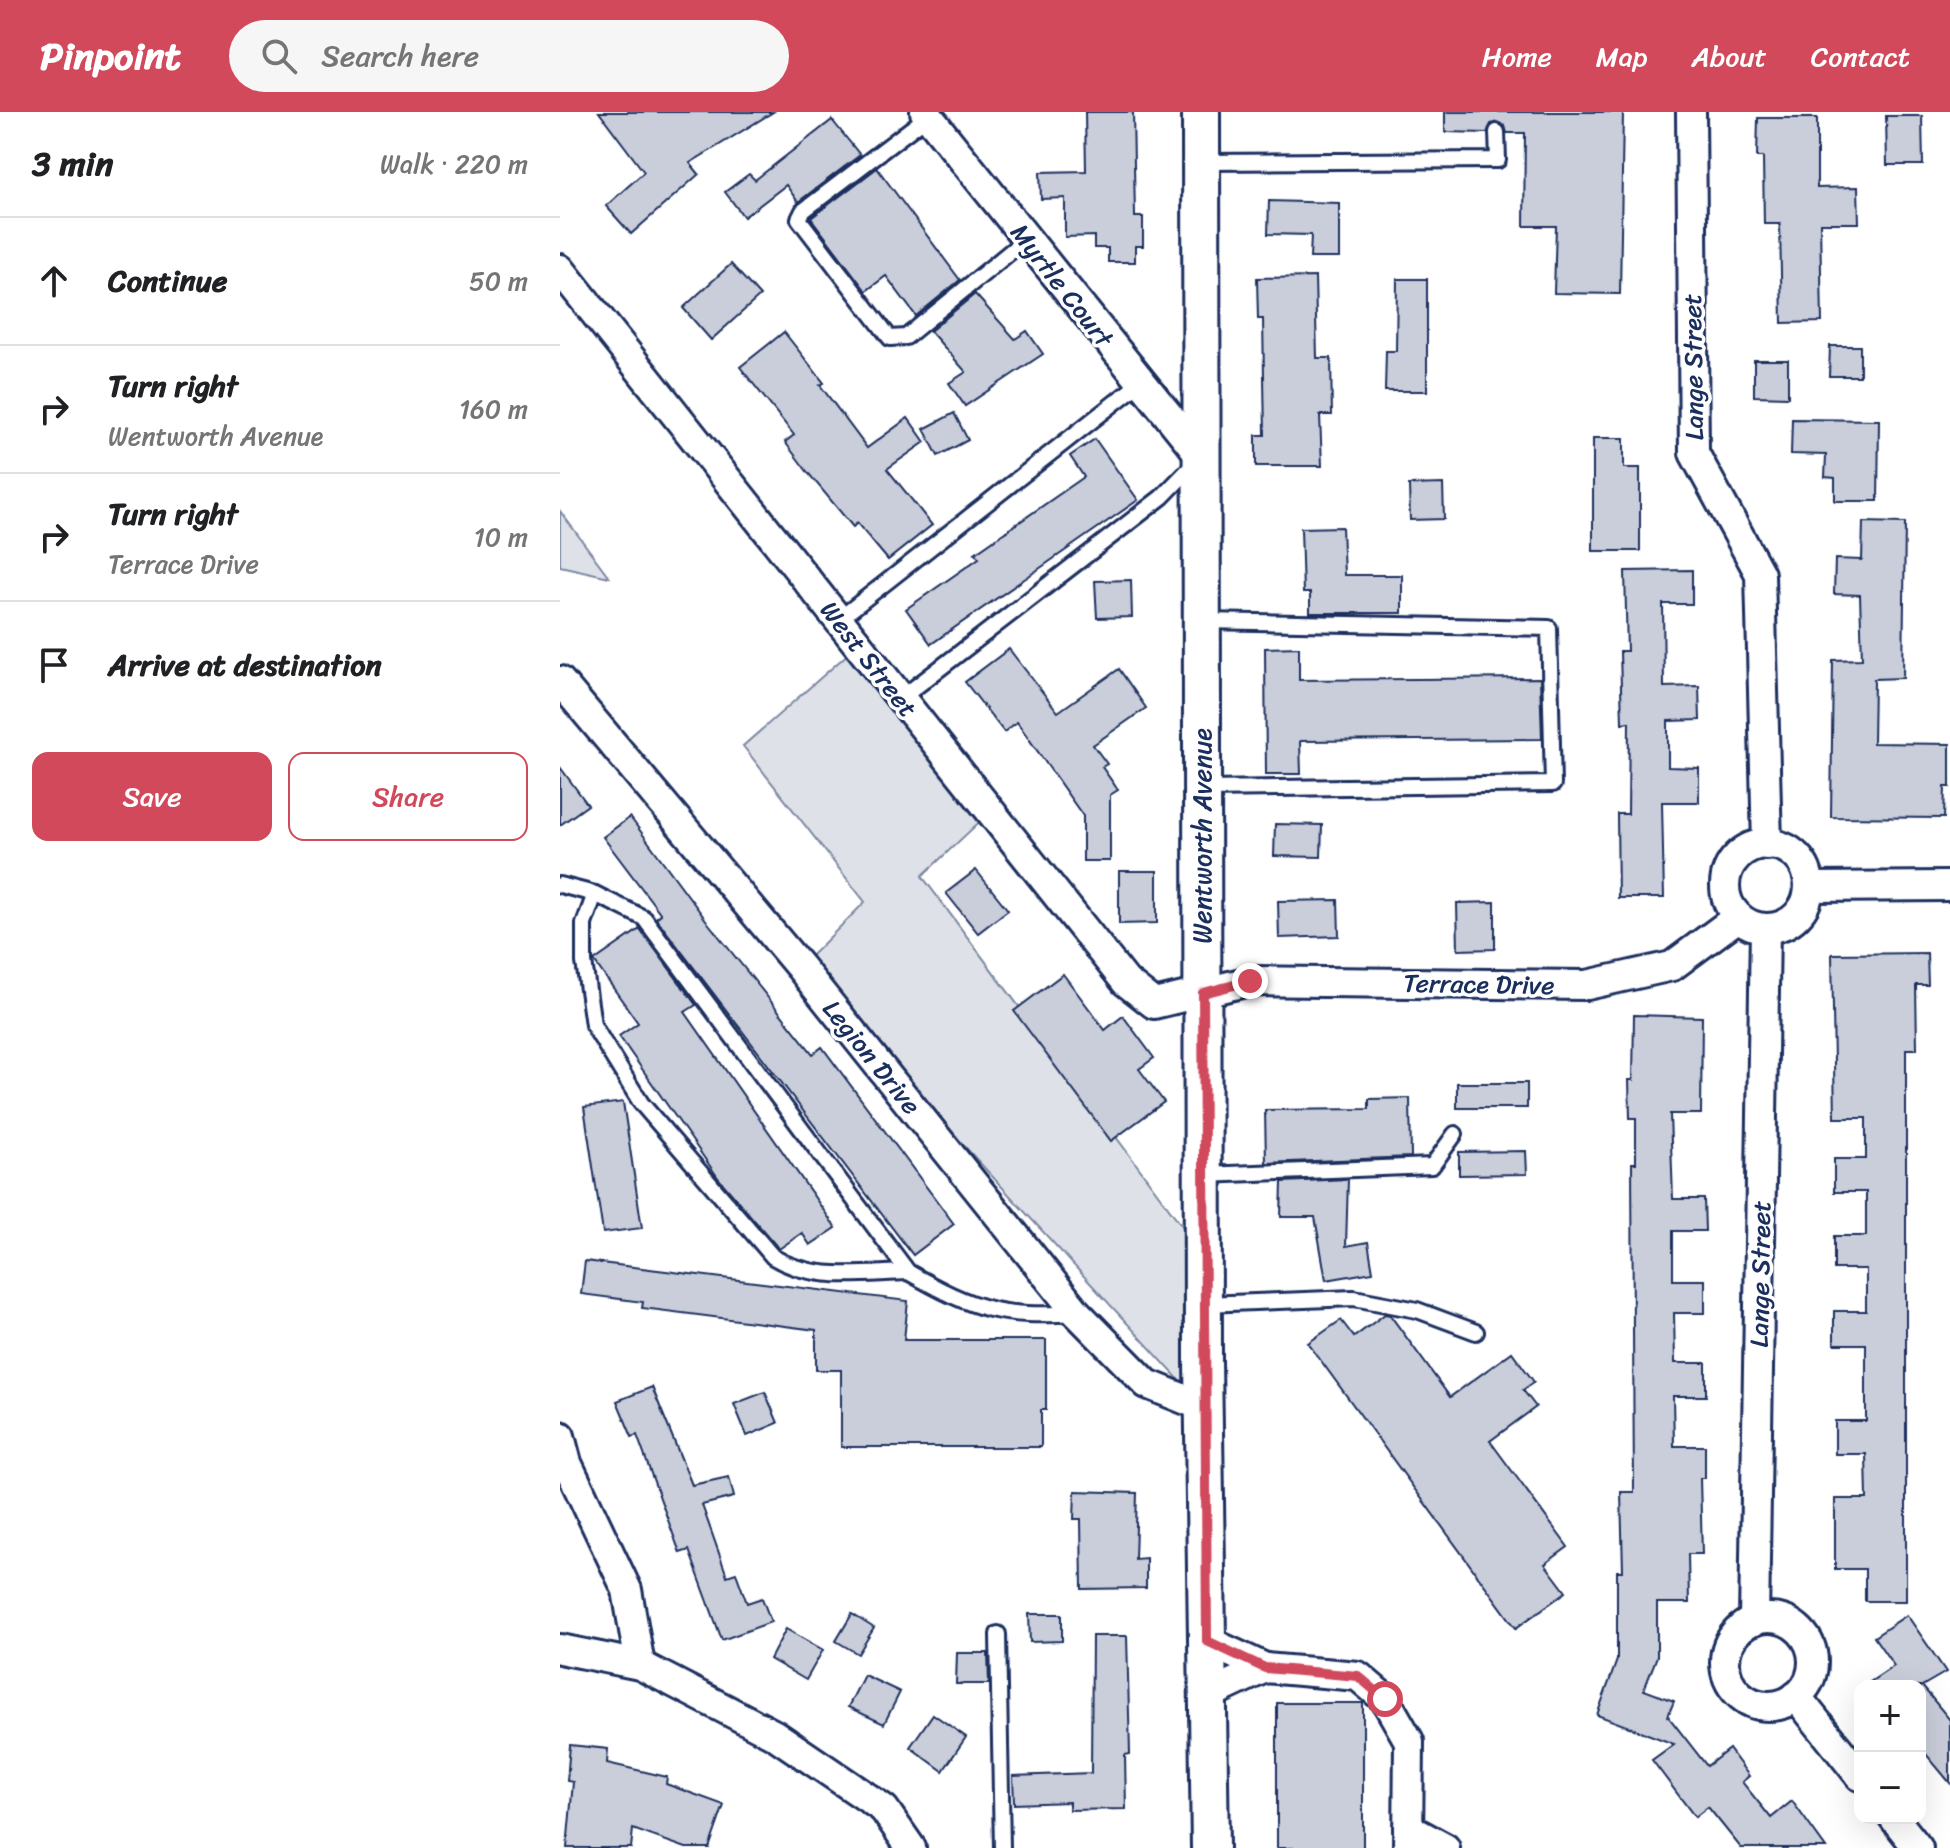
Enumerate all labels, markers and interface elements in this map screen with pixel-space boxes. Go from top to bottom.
search box [229,20,789,92]
text: Pinpoint [40,23,181,90]
text: Search here [321,29,479,83]
text: Home [1482,32,1552,81]
text: Map [1596,32,1647,81]
text: About [1691,32,1767,81]
text: Contact [1811,32,1910,81]
icon: search [257,34,301,78]
text: 3 min [32,134,113,194]
text: Walk · 220 m [380,141,528,187]
street label: Myrtle Court [998,213,1127,359]
text: Continue [108,254,227,308]
text: 50 m [469,258,528,304]
icon: ahead [32,259,76,303]
street label: Lange Street [1669,293,1717,441]
text: Turn right [108,359,238,413]
text: 160 m [459,386,528,432]
icon: right [32,387,76,431]
text: Wentworth Avenue [108,413,323,459]
text: Turn right [108,487,238,541]
text: 10 m [474,514,528,560]
icon: right [32,515,76,559]
text: Terrace Drive [108,541,259,587]
street label: West Street [808,590,930,728]
text: Arrive at destination [108,638,382,692]
icon: arrive [32,643,76,687]
street label: Wentworth Avenue [1179,728,1225,944]
button: Save [32,752,272,841]
button: Share [288,752,528,841]
street label: Terrace Drive [1403,960,1555,1008]
route end [1232,963,1268,999]
street label: Legion Drive [811,989,933,1125]
street label: Lange Street [1736,1200,1784,1348]
map controls [1854,1680,1926,1824]
button: + [1854,1680,1926,1752]
route start [1367,1681,1403,1717]
button: − [1854,1752,1926,1824]

